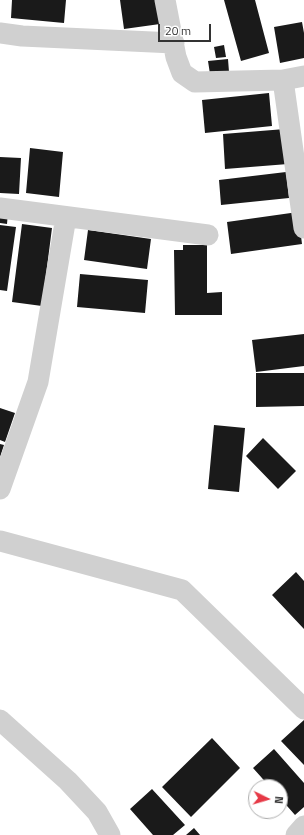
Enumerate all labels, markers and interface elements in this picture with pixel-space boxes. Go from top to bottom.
scale bar [160,16,213,42]
text: 20 m [165,21,191,40]
north arrow [248,779,288,819]
text: N [271,795,287,804]

